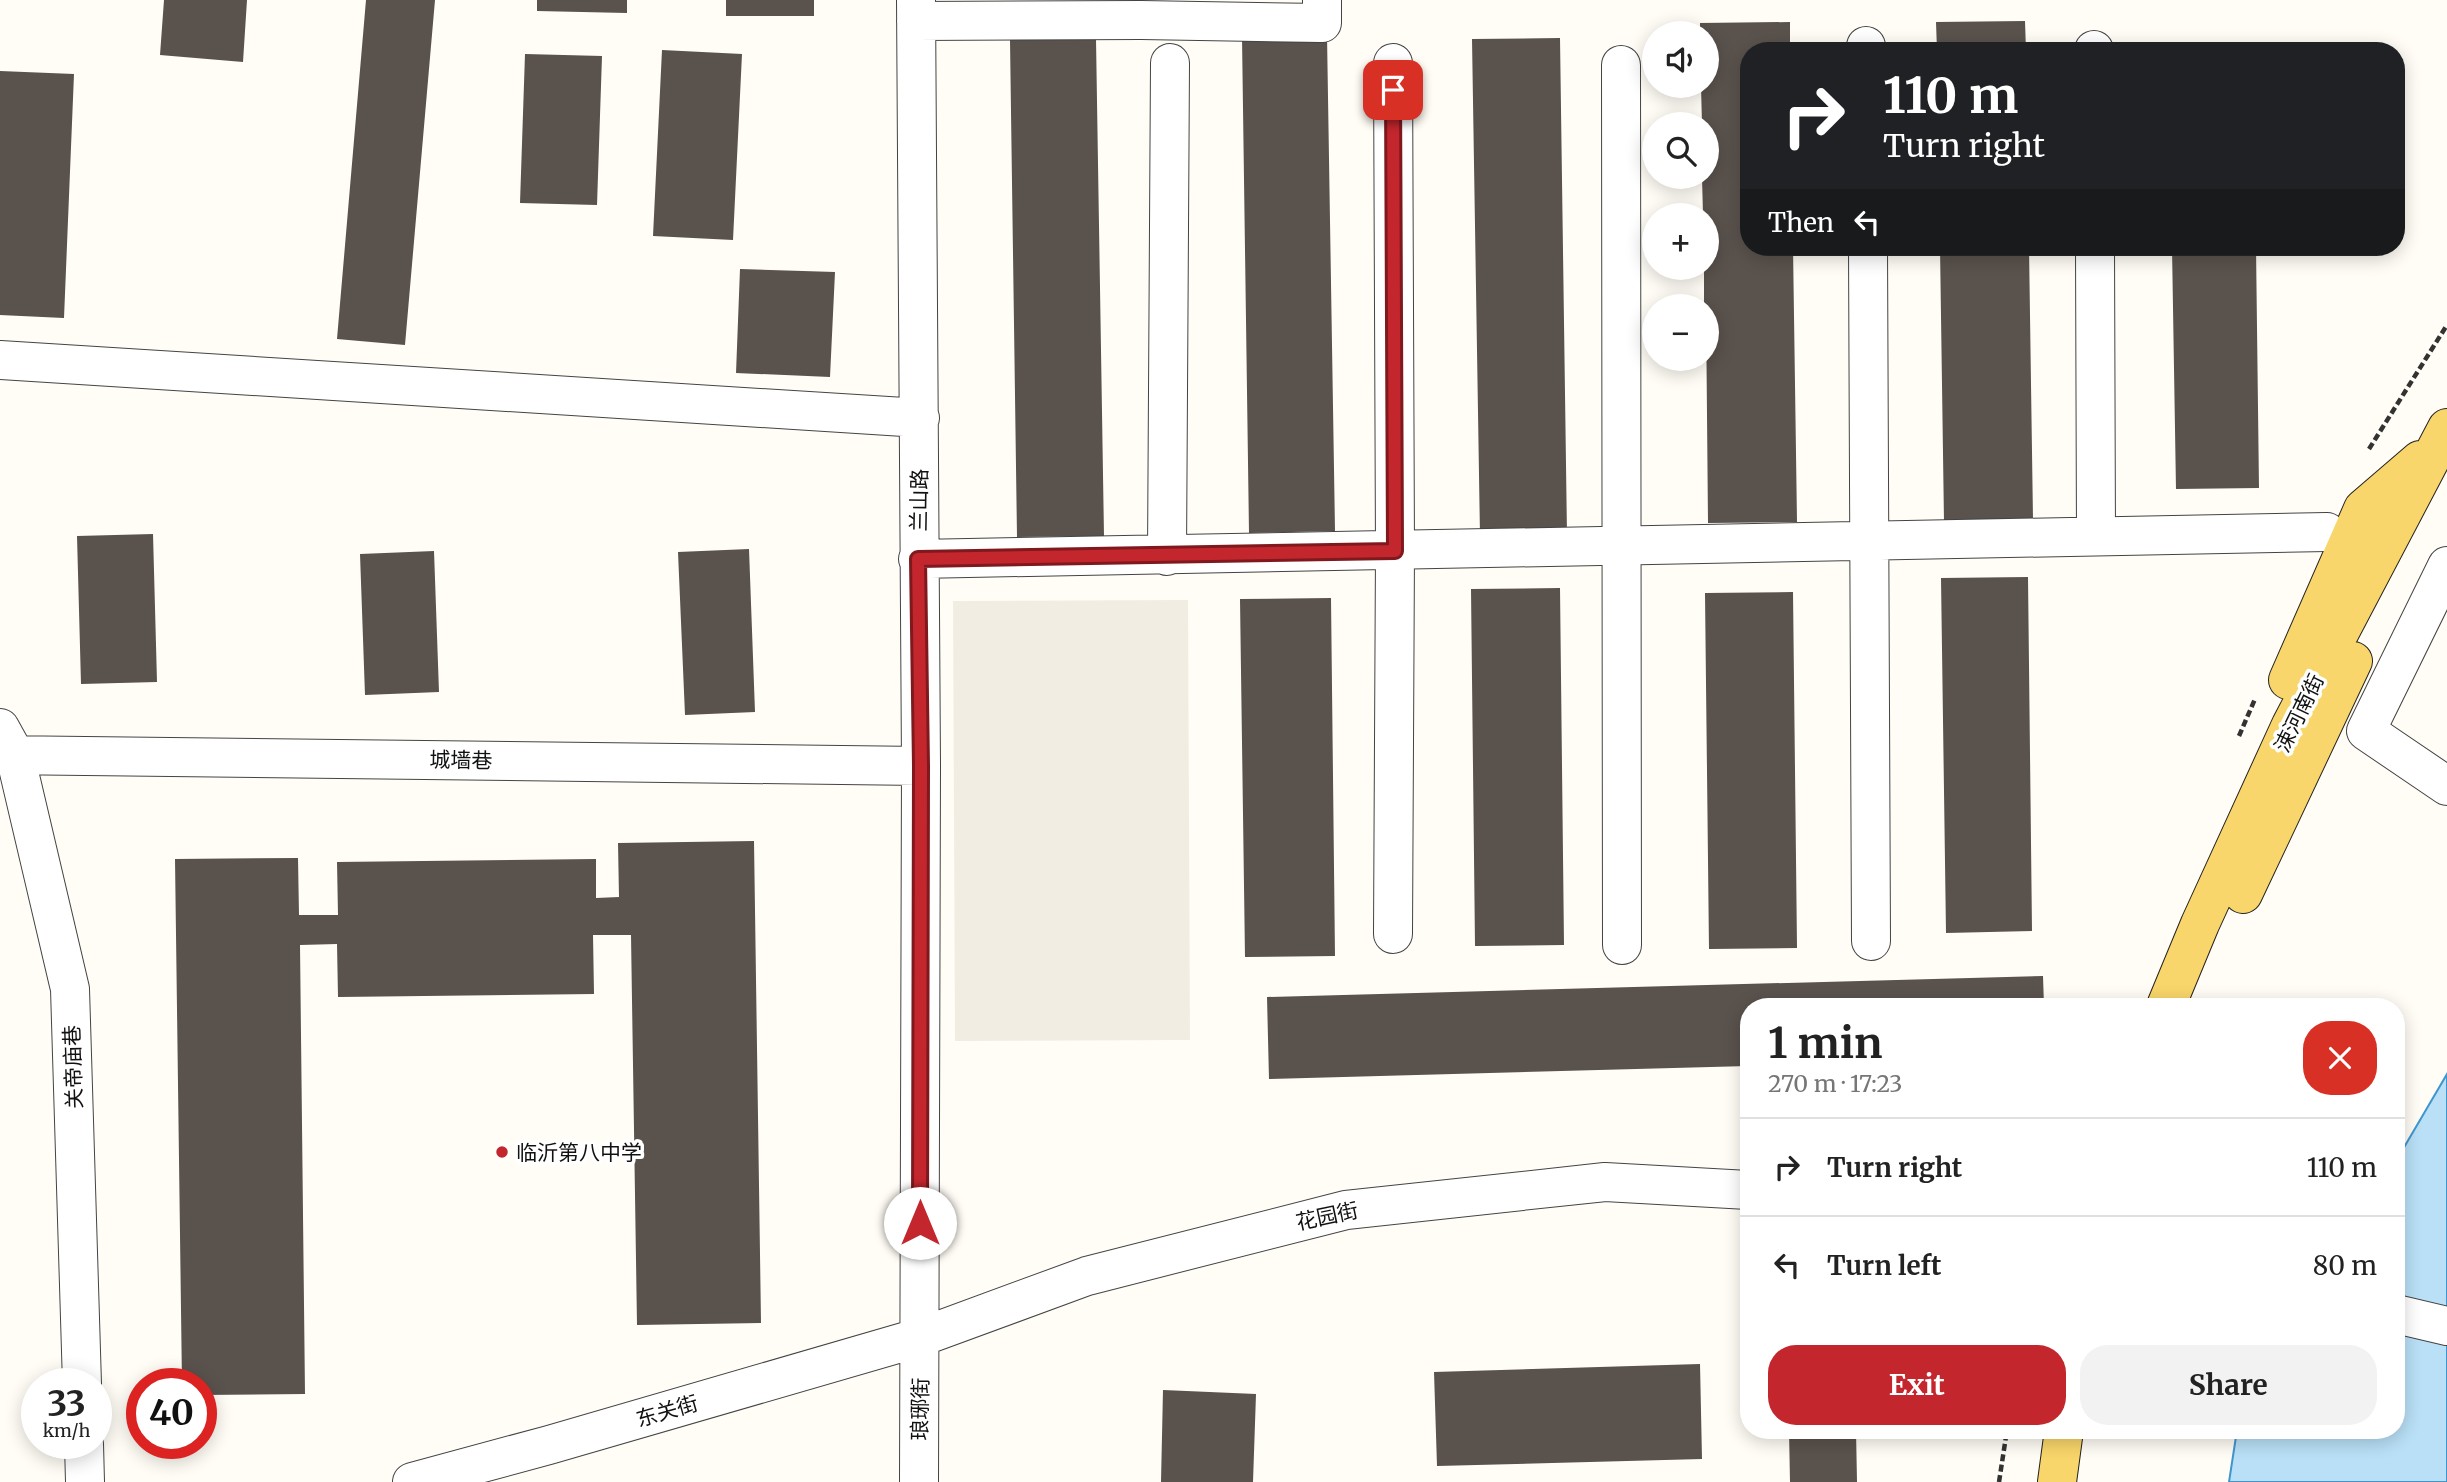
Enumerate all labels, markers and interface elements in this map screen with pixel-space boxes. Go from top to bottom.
map controls [1642,21,1719,371]
button: sound [1642,21,1719,98]
pin [1363,60,1423,120]
text: 110 m [1883,65,2018,126]
icon: right [1768,70,1859,161]
icon: arrive [1374,71,1412,109]
button: search [1642,112,1719,189]
text: Turn right [1883,126,2045,166]
button: + [1642,203,1719,280]
icon: left [1848,203,1886,241]
text: Then [1768,206,1834,239]
button: − [1642,294,1719,371]
street label: 兰山路 [905,468,933,532]
street label: 涑河南街 [2268,669,2330,757]
street label: 城墙巷 [429,746,493,774]
text: 1 min [1768,1017,1882,1069]
button: close [2303,1021,2377,1095]
street label: 关帝庙巷 [58,1025,88,1109]
text: 270 m · 17:23 [1768,1069,1902,1098]
place label: 临沂第八中学 [516,1139,642,1166]
marker: 临沂第八中学 [494,1144,510,1160]
icon: right [1768,1148,1806,1186]
text: Turn right [1827,1151,1962,1184]
text: 110 m [2307,1151,2377,1184]
position arrow [883,1186,957,1260]
street label: 花园街 [1293,1196,1361,1236]
icon: left [1768,1246,1806,1284]
text: Turn left [1827,1249,1941,1282]
text: 80 m [2313,1249,2377,1282]
button: Exit [1768,1345,2066,1425]
button: Share [2080,1345,2377,1425]
speed limit sign: 40 [126,1368,217,1459]
street label: 琅琊街 [906,1377,934,1441]
text: 33 [47,1382,86,1426]
street label: 东关街 [633,1389,701,1433]
text: km/h [43,1419,90,1442]

